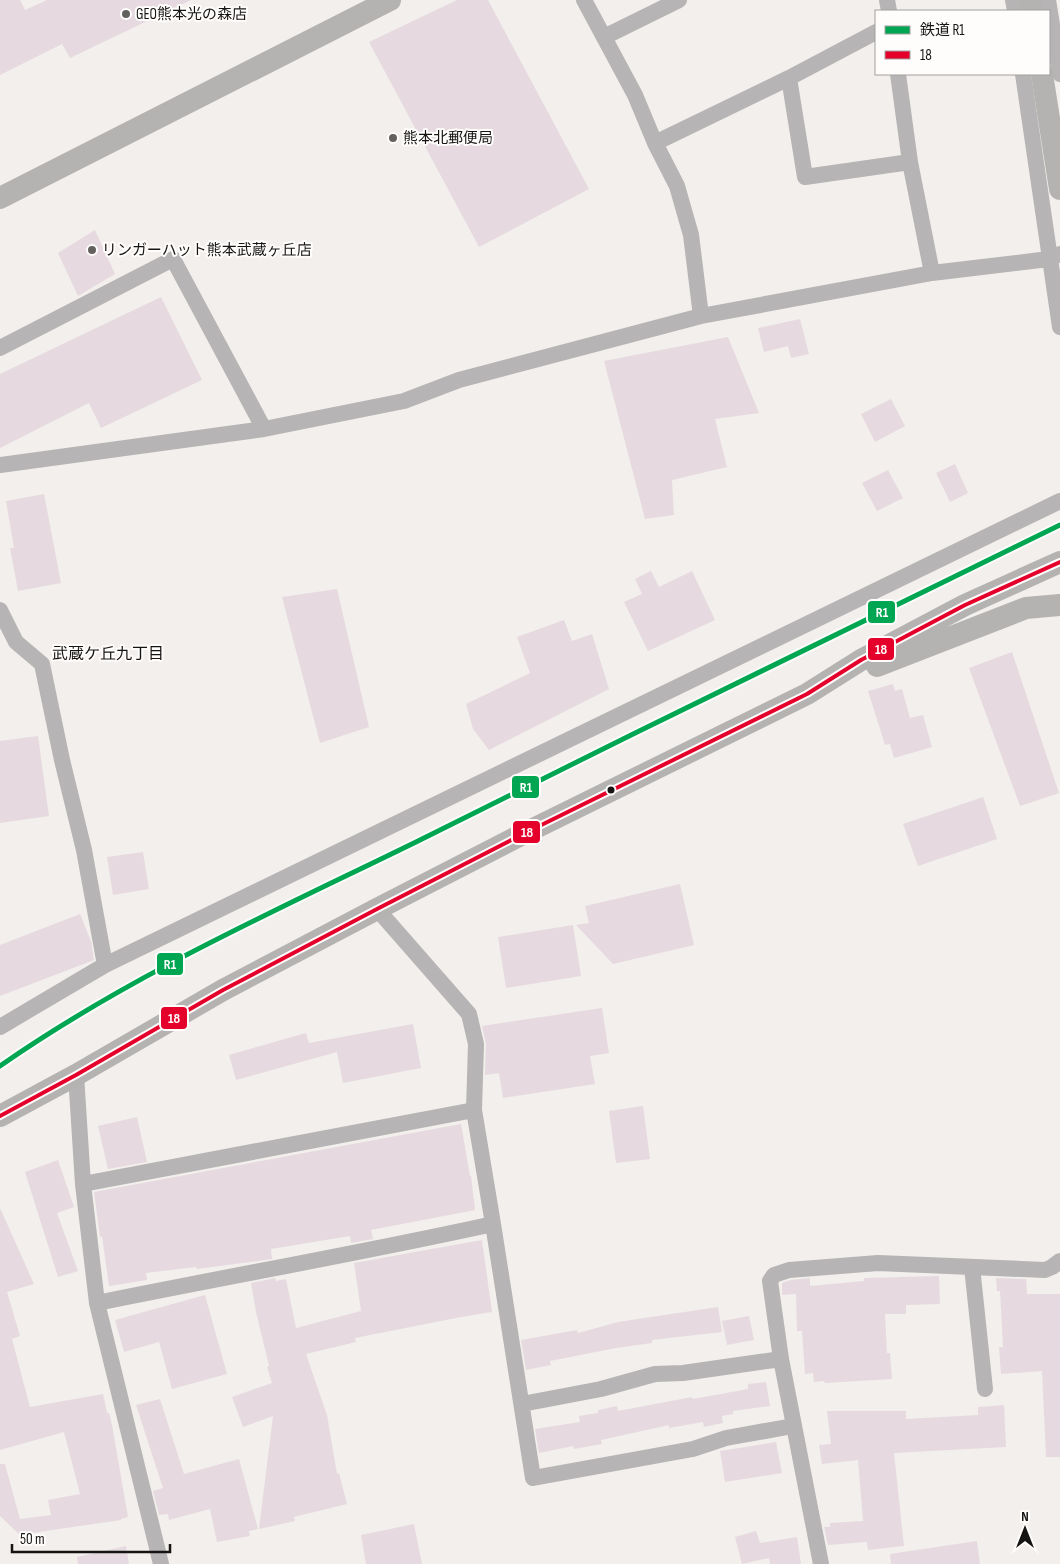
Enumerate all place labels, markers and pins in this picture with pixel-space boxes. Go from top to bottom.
place label: GEO熊本光の森店 [136,5,247,24]
marker: GEO熊本光の森店 [120,8,132,20]
place label: 熊本北郵便局 [403,129,493,148]
marker: 熊本北郵便局 [387,132,399,144]
place label: リンガーハット熊本武蔵ヶ丘店 [102,241,312,260]
marker: リンガーハット熊本武蔵ヶ丘店 [86,244,98,256]
unlabelled marker [606,785,616,795]

